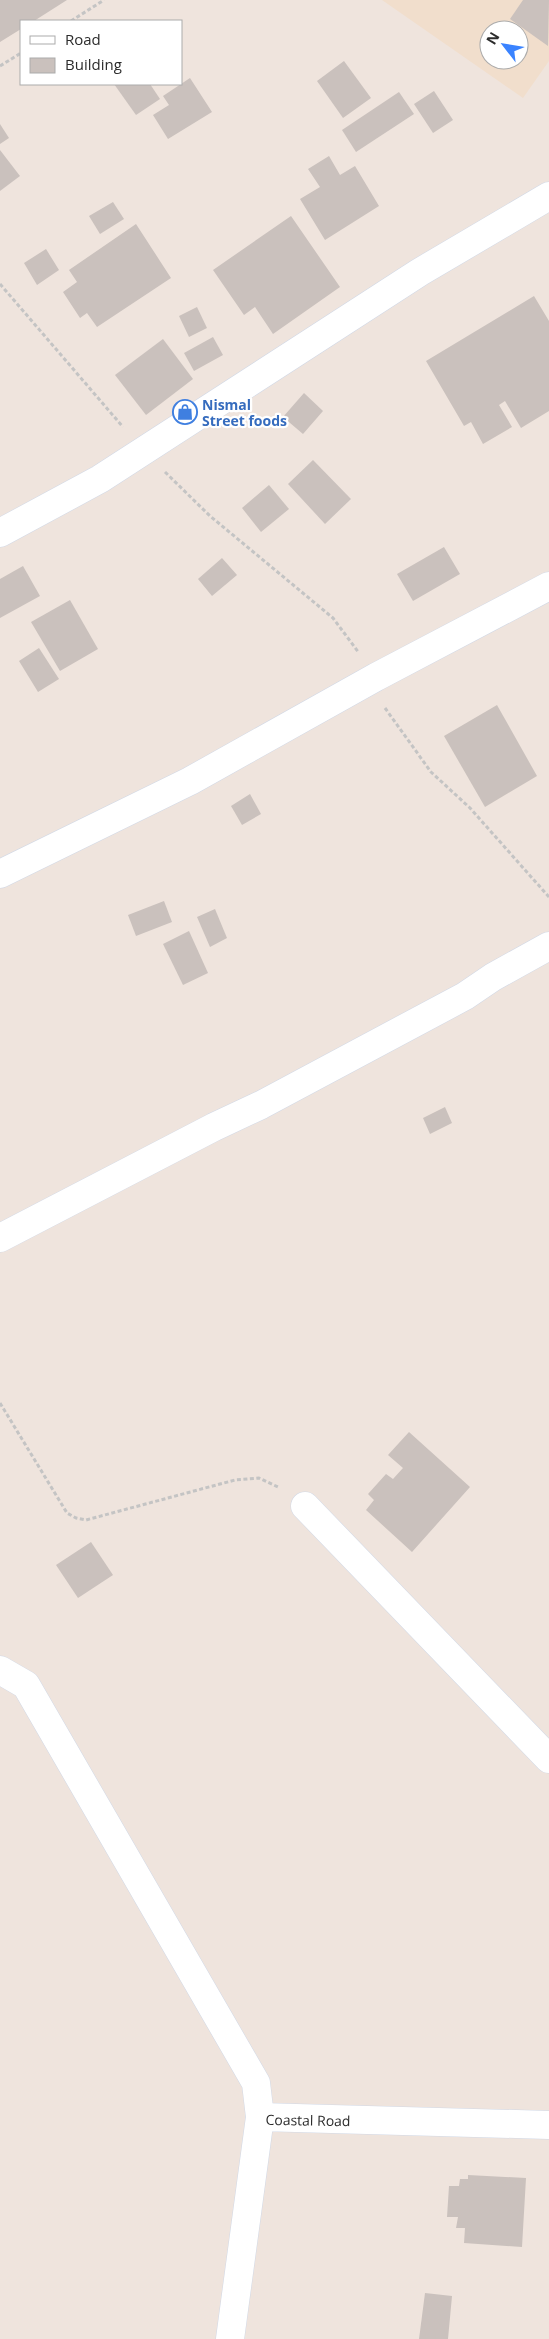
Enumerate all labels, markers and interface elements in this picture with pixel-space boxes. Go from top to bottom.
legend [20,20,182,85]
north arrow [479,20,529,70]
text: N [481,28,504,48]
text: Road [65,29,101,49]
text: Building [65,54,122,74]
place label: Nismal Street foods [202,395,287,430]
shop icon: Nismal Street foods [172,399,198,425]
street label: Coastal Road [265,2110,351,2130]

